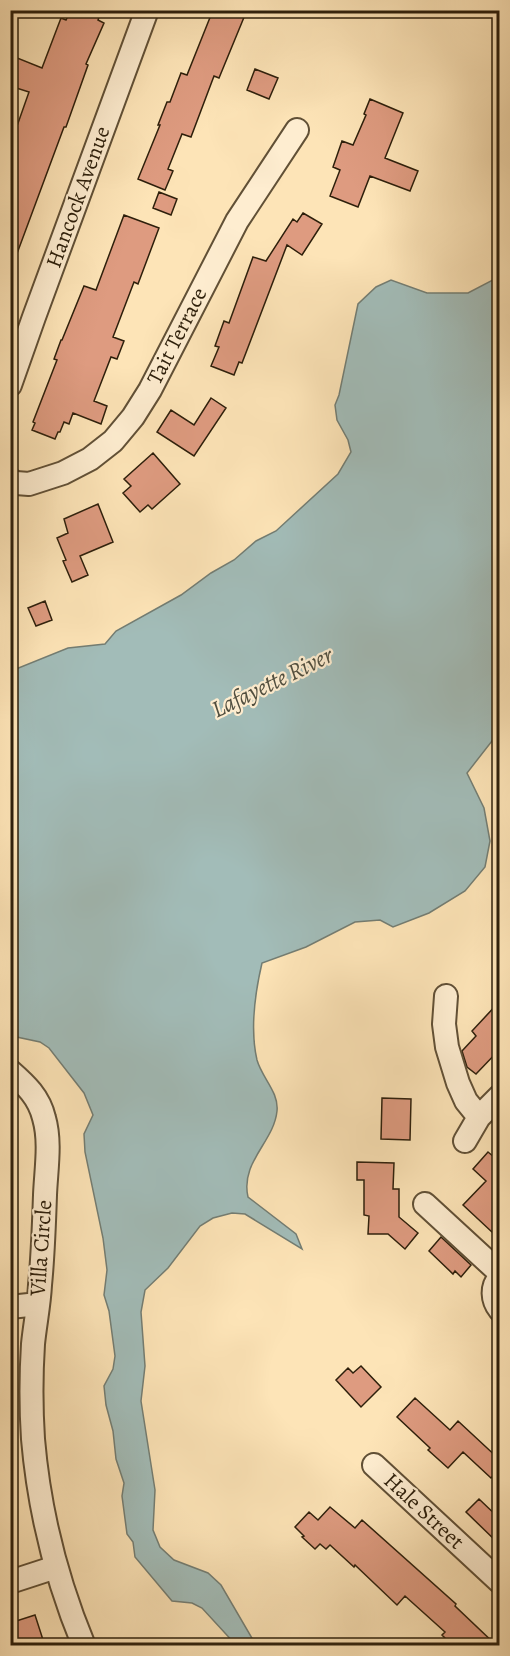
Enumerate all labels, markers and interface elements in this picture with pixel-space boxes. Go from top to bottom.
street label: Hancock Avenue [39,122,117,272]
street label: Tait Terrace [140,282,214,390]
water label: Lafayette River [206,639,339,725]
street label: Villa Circle [23,1199,59,1298]
street label: Hale Street [377,1466,471,1556]

